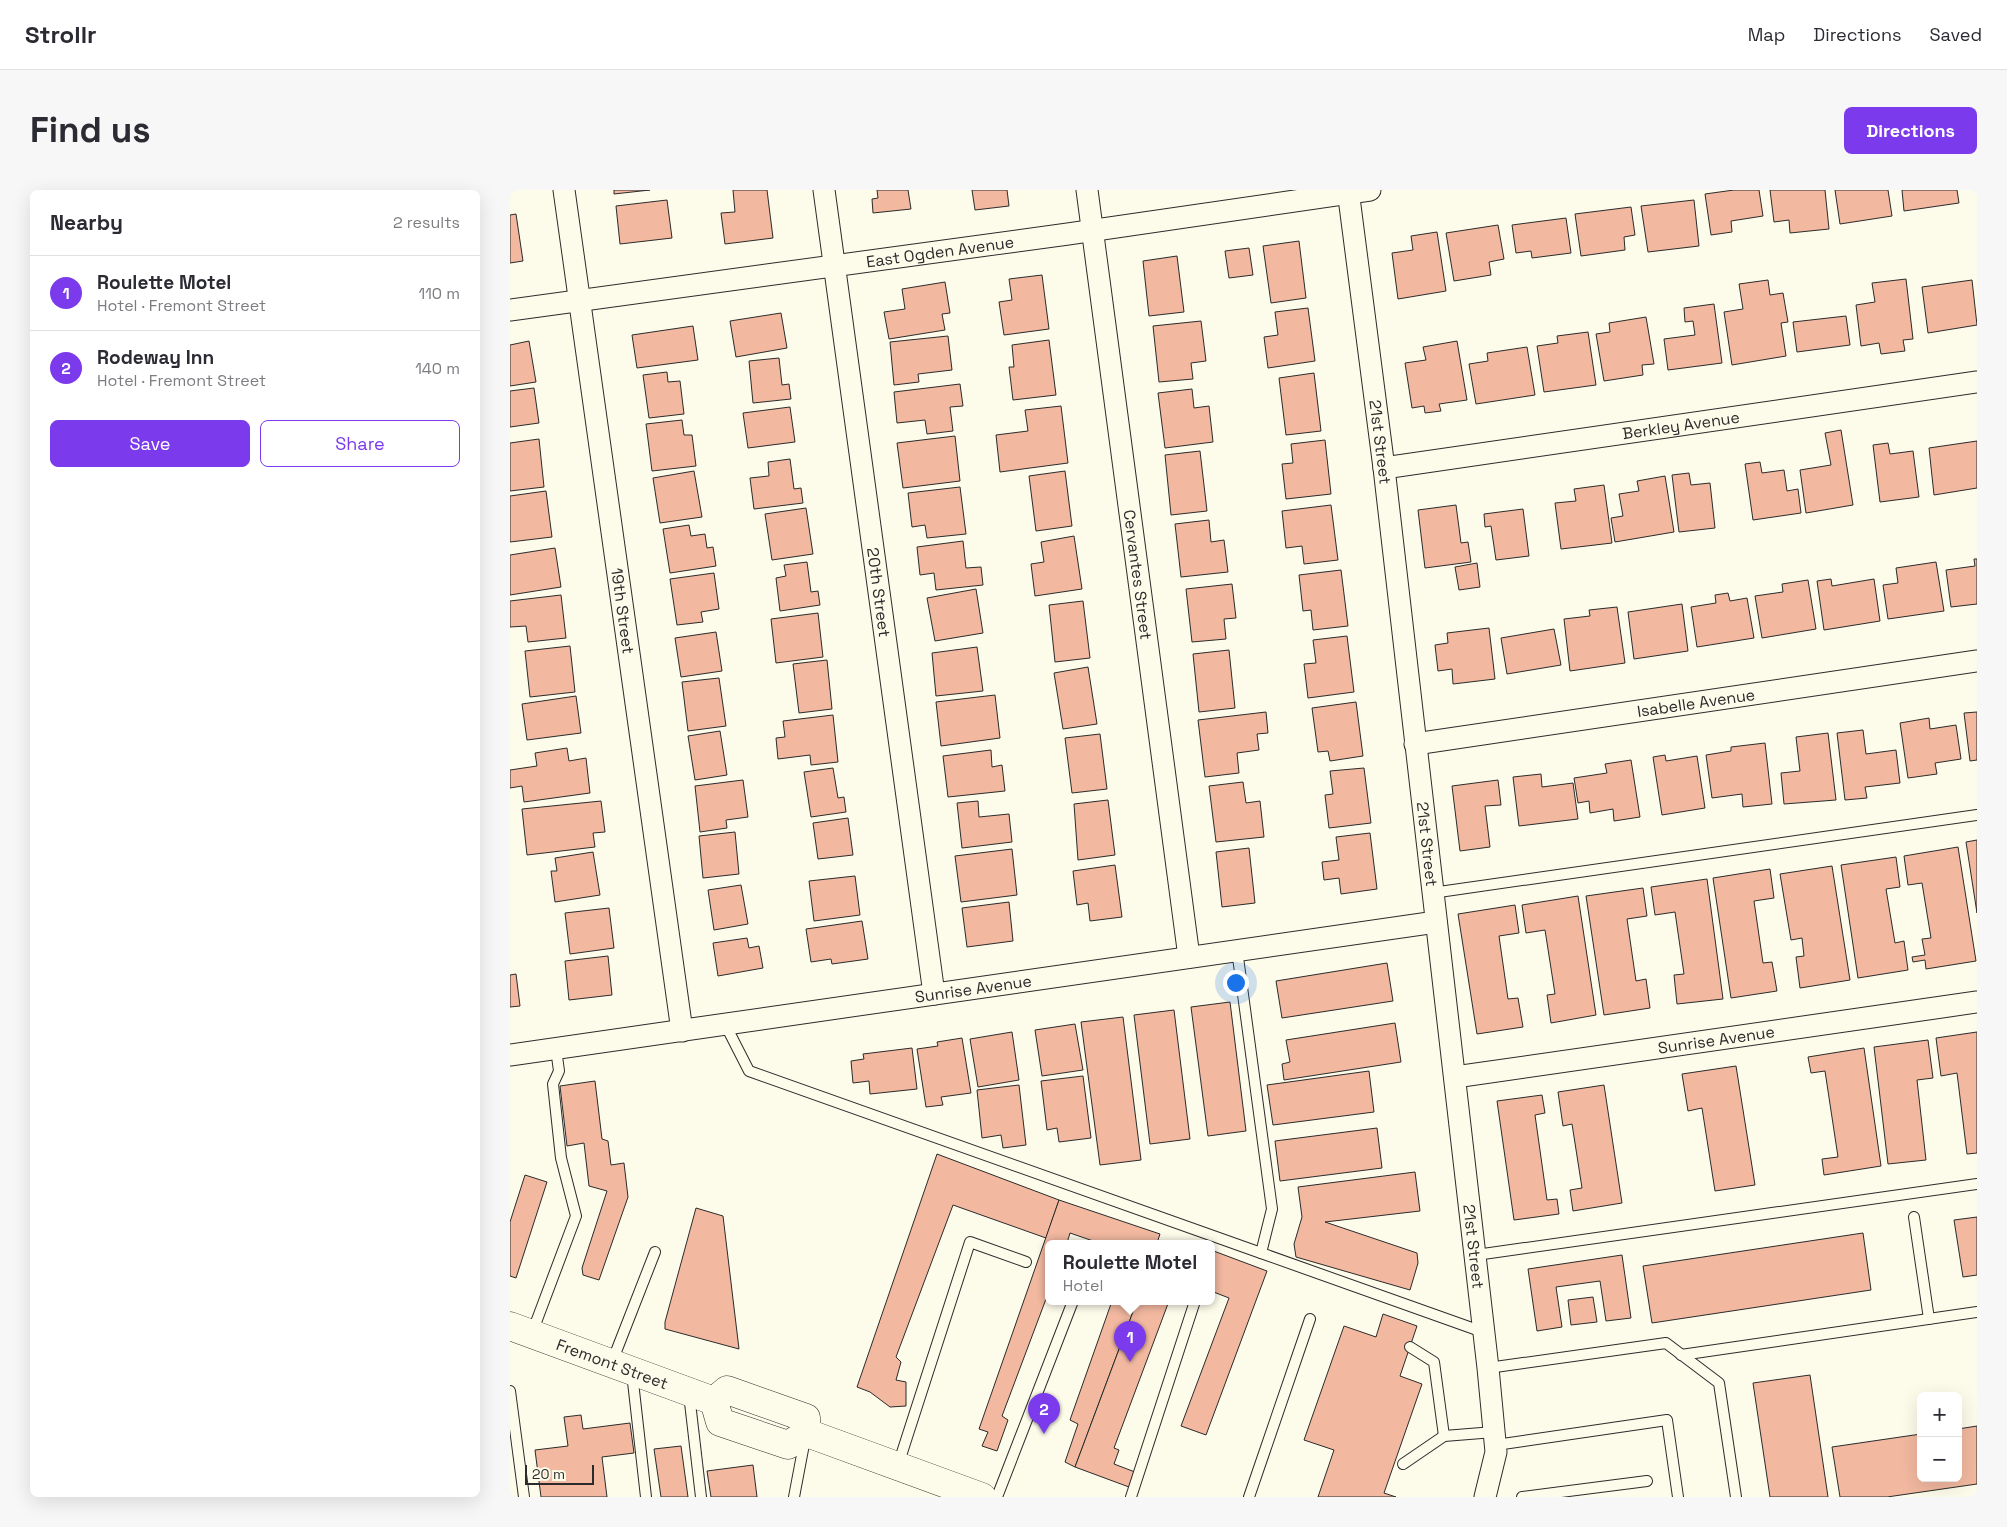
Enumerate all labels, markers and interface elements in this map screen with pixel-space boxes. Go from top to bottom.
text: Strollr [25,19,97,50]
text: Map [1748,23,1785,46]
text: Directions [1813,23,1902,46]
text: Saved [1930,23,1982,46]
button: Directions [1844,107,1977,154]
text: Find us [30,108,151,152]
text: Nearby [50,209,123,236]
text: 2 results [393,212,460,233]
street label: East Ogden Avenue [865,231,1015,272]
text: Roulette Motel [97,270,231,295]
text: 1 [62,283,70,304]
text: 110 m [418,283,460,304]
text: Hotel · Fremont Street [97,295,266,316]
text: Rodeway Inn [97,345,214,370]
text: 2 [61,358,71,379]
text: 140 m [415,358,460,379]
text: Hotel · Fremont Street [97,370,266,391]
street label: 21st Street [1365,398,1396,485]
street label: Berkley Avenue [1621,406,1741,444]
button: Save [50,420,250,467]
button: Share [260,420,460,467]
street label: Cervantes Street [1119,508,1157,641]
street label: 20th Street [863,546,896,638]
street label: 19th Street [607,566,639,655]
street label: Isabelle Avenue [1636,683,1756,722]
street label: 21st Street [1412,801,1443,888]
street label: Sunrise Avenue [913,970,1033,1007]
your location [1223,970,1249,996]
street label: Sunrise Avenue [1657,1021,1776,1058]
street label: 21st Street [1459,1203,1489,1290]
popup [1045,1240,1215,1305]
text: Roulette Motel [1063,1250,1197,1275]
text: Hotel [1063,1275,1103,1296]
pin: 1 [1114,1321,1146,1362]
street label: Fremont Street [554,1333,671,1394]
map controls [1917,1392,1962,1482]
button: + [1917,1392,1962,1437]
pin: 2 [1028,1393,1060,1434]
button: − [1917,1437,1962,1482]
scale bar [525,1462,594,1485]
text: 20 m [532,1465,565,1483]

